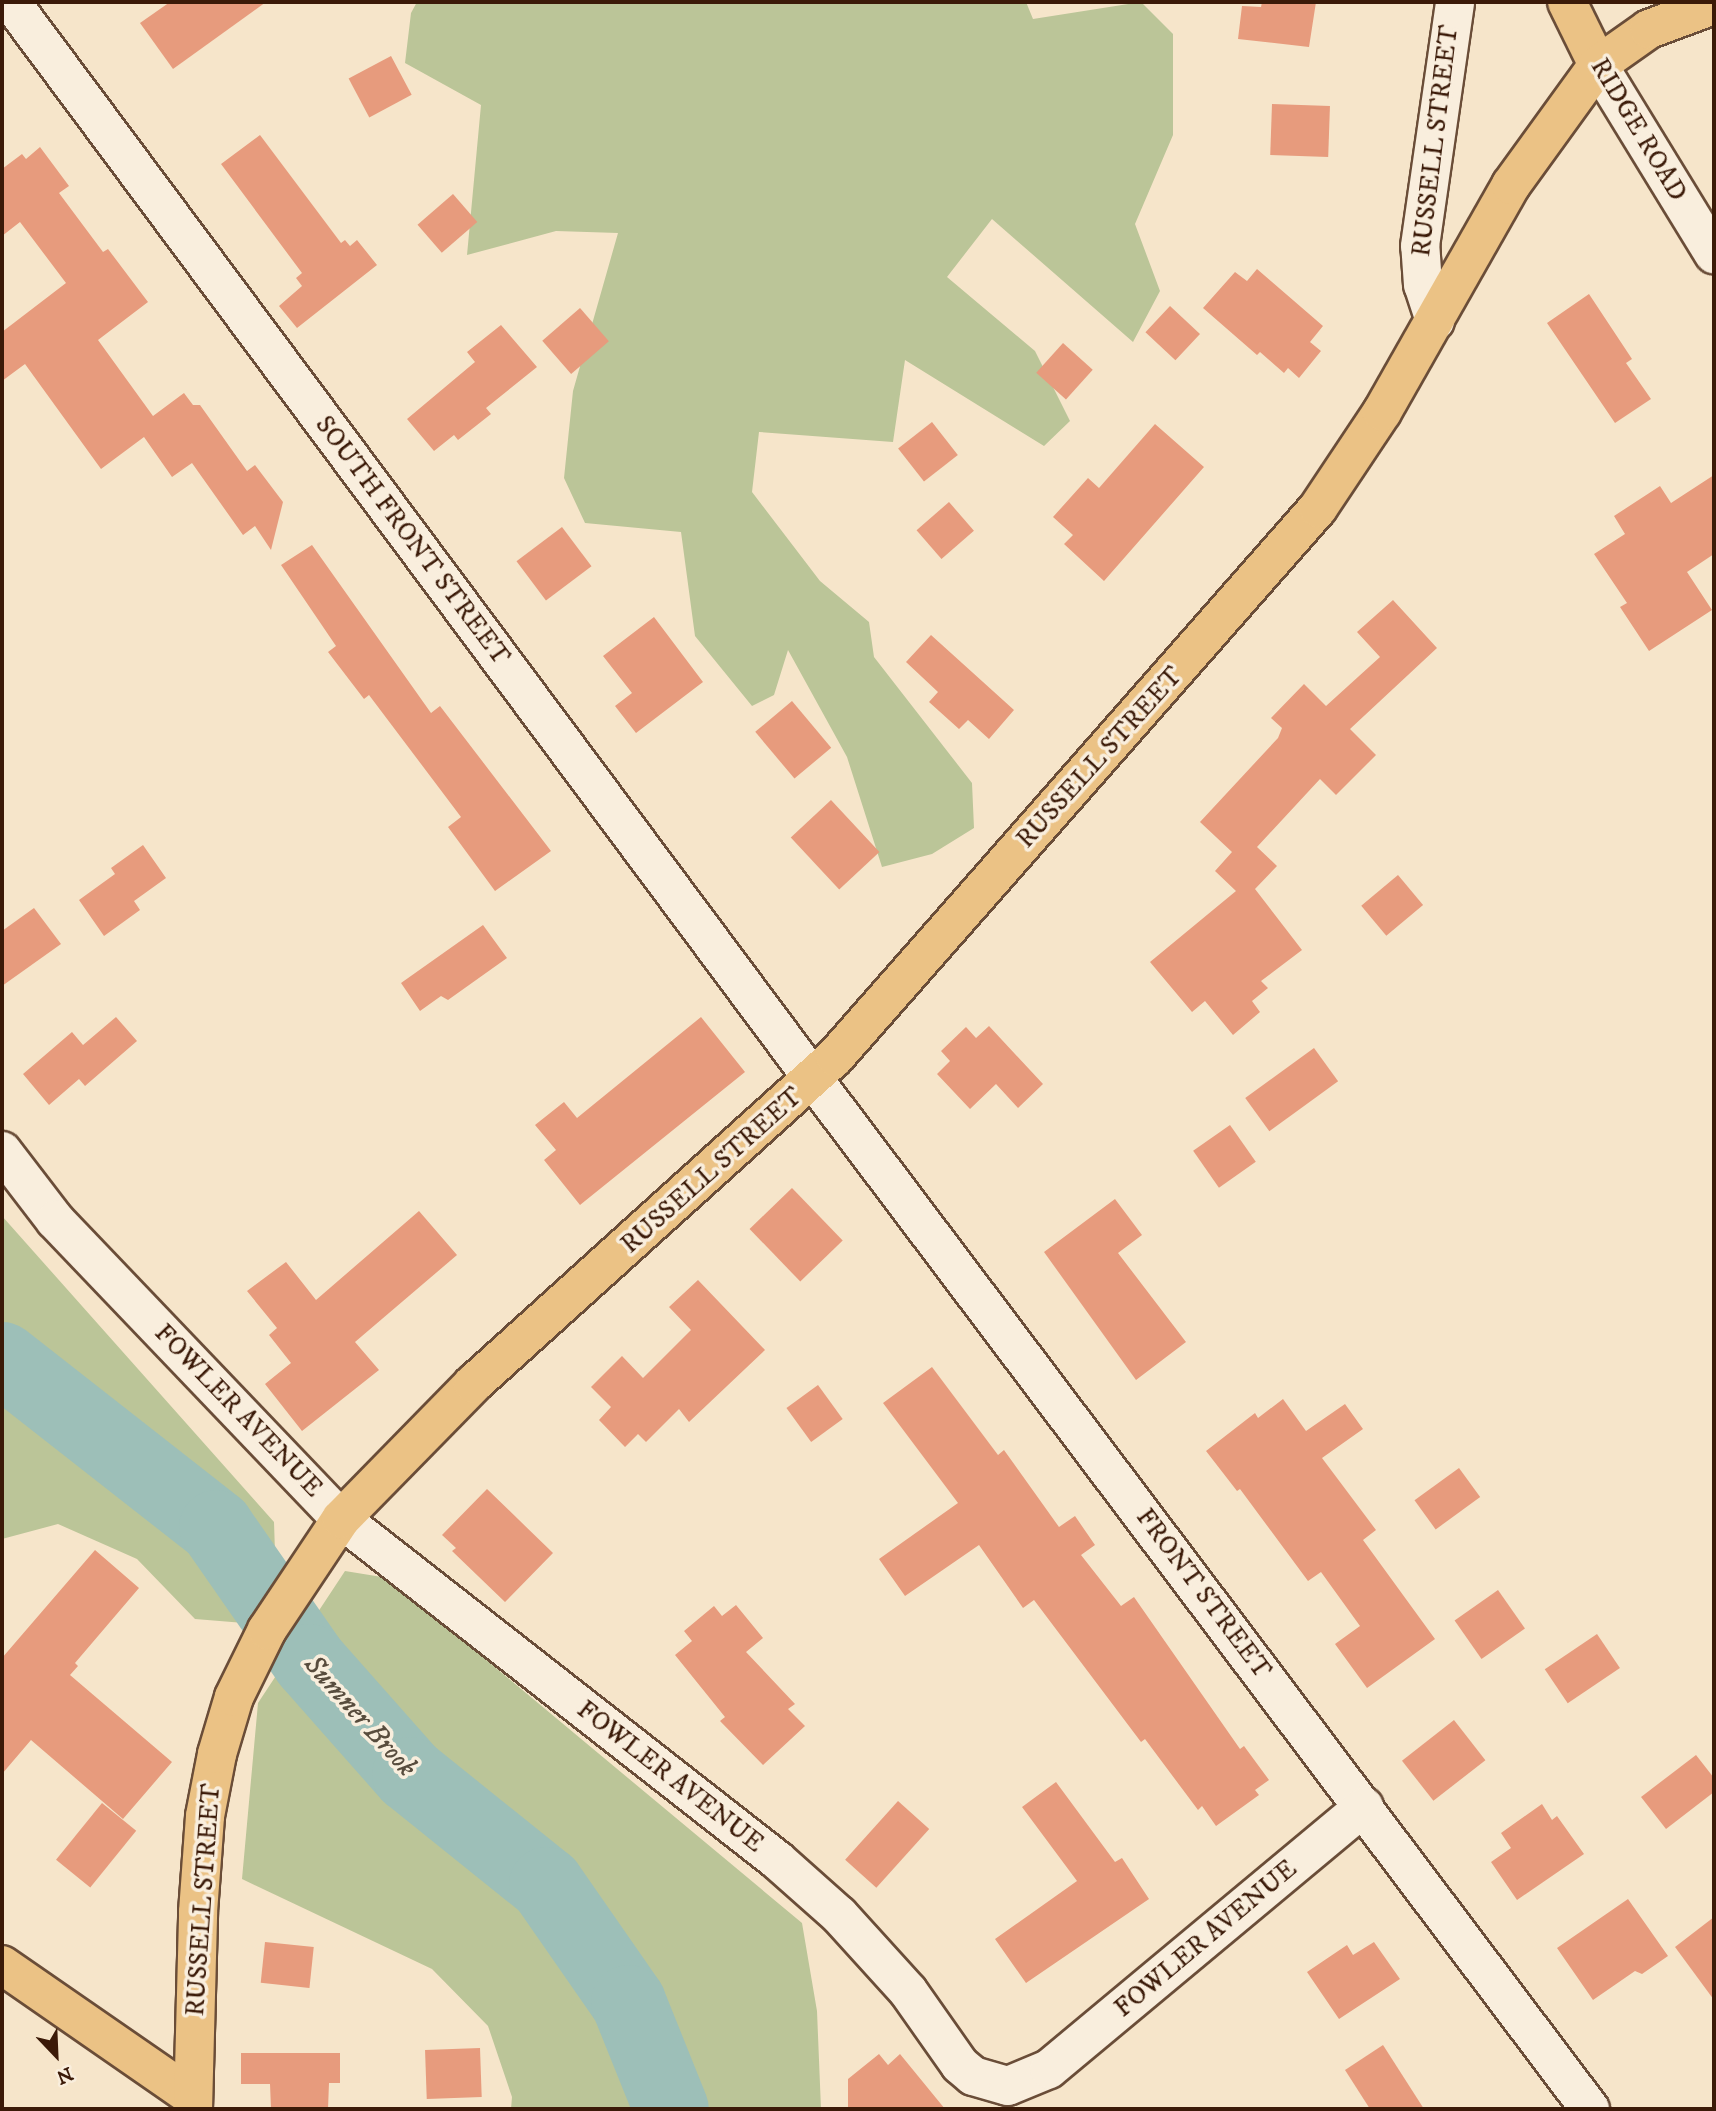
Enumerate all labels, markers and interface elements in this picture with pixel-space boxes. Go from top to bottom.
street label: RUSSELL STREET [1406,24,1466,258]
street label: RIDGE ROAD [1583,53,1693,207]
street label: SOUTH FRONT STREET [308,410,516,672]
street label: RUSSELL STREET [1011,661,1189,855]
street label: RUSSELL STREET [615,1082,809,1260]
street label: FOWLER AVENUE [147,1318,329,1504]
street label: FRONT STREET [1129,1503,1277,1685]
water label: Sumner Brook [297,1648,423,1784]
street label: FOWLER AVENUE [570,1694,770,1860]
street label: RUSSELL STREET [180,1783,228,2017]
street label: FOWLER AVENUE [1108,1854,1304,2024]
north arrow [21,2020,91,2090]
text: N [53,2061,76,2088]

